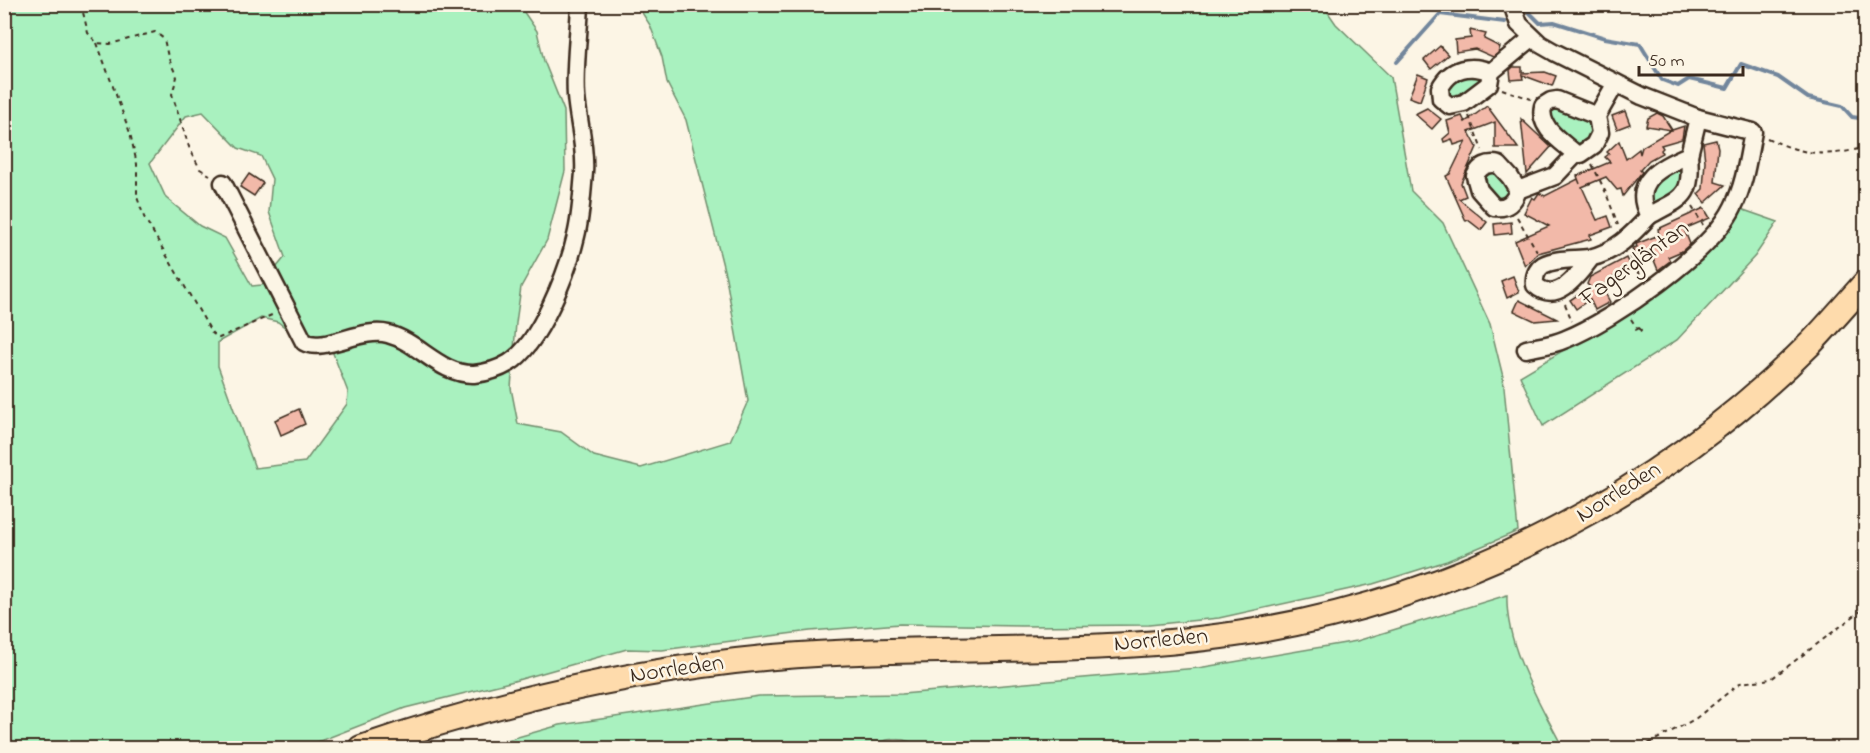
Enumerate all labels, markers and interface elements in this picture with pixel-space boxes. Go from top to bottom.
scale bar [1639,39,1742,77]
text: 50 m [1648,49,1685,75]
street label: Fagergläntan [1572,212,1697,316]
street label: Norrleden [1570,453,1668,533]
street label: Norrleden [1112,619,1210,663]
street label: Norrleden [628,646,726,694]

